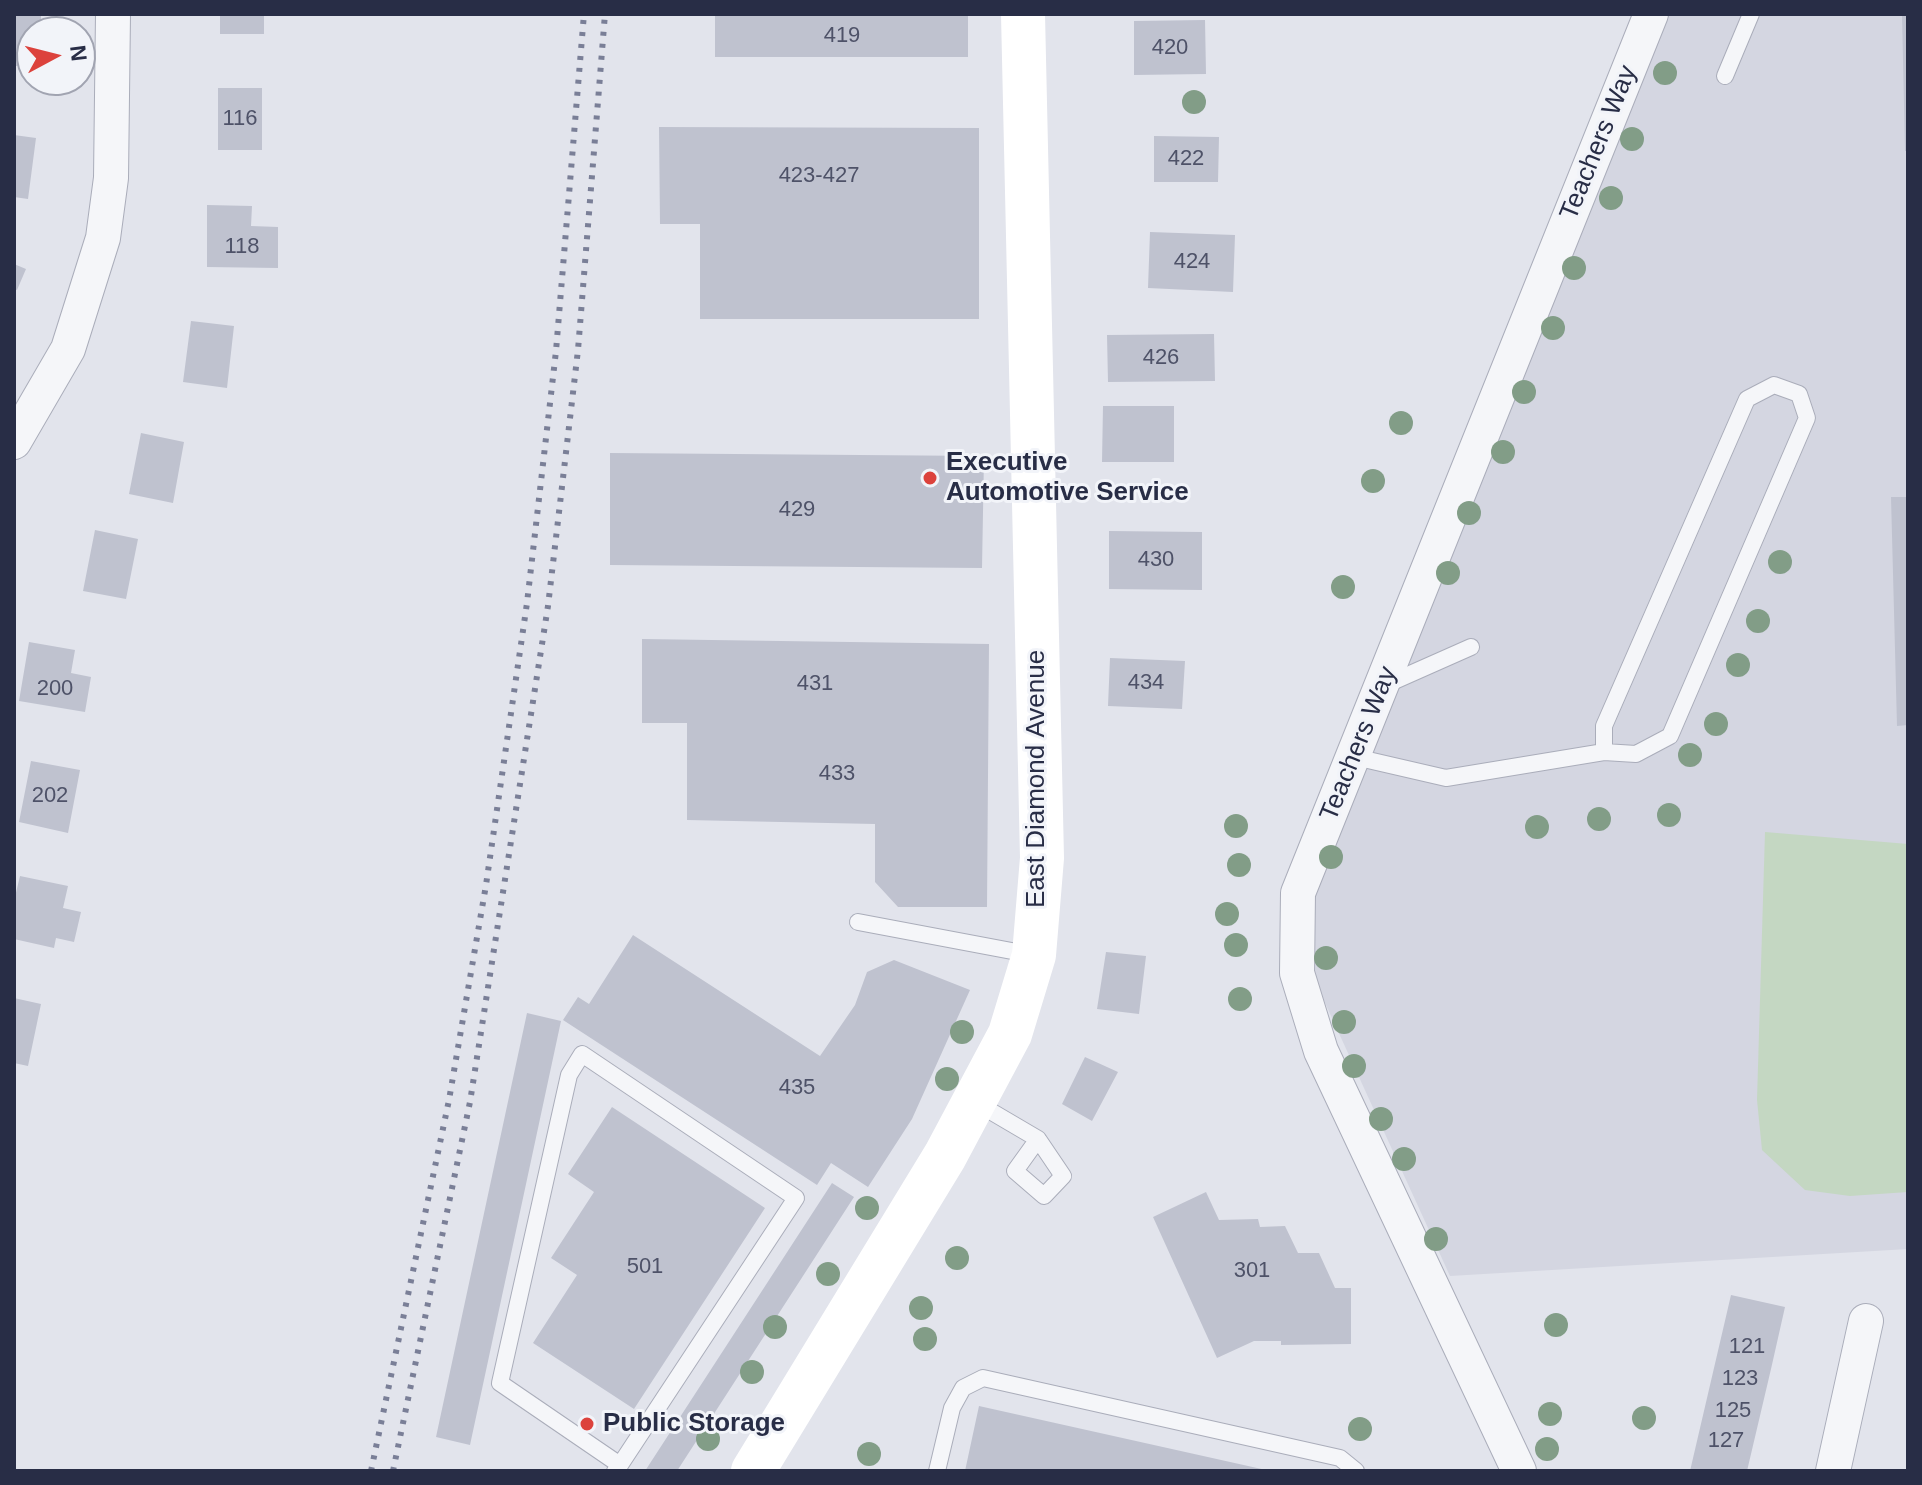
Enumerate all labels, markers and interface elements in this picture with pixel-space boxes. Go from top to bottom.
north arrow [16,16,96,96]
house number: 419 [824,23,860,49]
house number: 420 [1152,35,1188,61]
text: N [65,44,92,63]
street label: Teachers Way [1554,61,1644,225]
house number: 116 [222,106,258,132]
house number: 422 [1168,146,1204,172]
house number: 423-427 [779,163,859,189]
house number: 118 [224,234,260,260]
house number: 424 [1174,249,1210,275]
house number: 426 [1143,345,1179,371]
place label: Executive Automotive Service [946,447,1189,508]
marker: Executive Automotive Service [921,469,939,487]
house number: 429 [779,497,815,523]
house number: 430 [1138,547,1174,573]
street label: East Diamond Avenue [1021,650,1053,908]
street label: Teachers Way [1314,662,1404,826]
house number: 434 [1128,670,1164,696]
house number: 431 [797,671,833,697]
house number: 200 [37,676,73,702]
house number: 433 [819,761,855,787]
house number: 202 [32,783,68,809]
house number: 435 [779,1075,815,1101]
house number: 501 [627,1254,663,1280]
house number: 301 [1234,1258,1270,1284]
house number: 121 [1729,1334,1765,1360]
house number: 123 [1722,1366,1758,1392]
house number: 125 [1715,1398,1751,1424]
place label: Public Storage [603,1408,785,1440]
marker: Public Storage [578,1415,596,1433]
house number: 127 [1708,1428,1744,1454]

